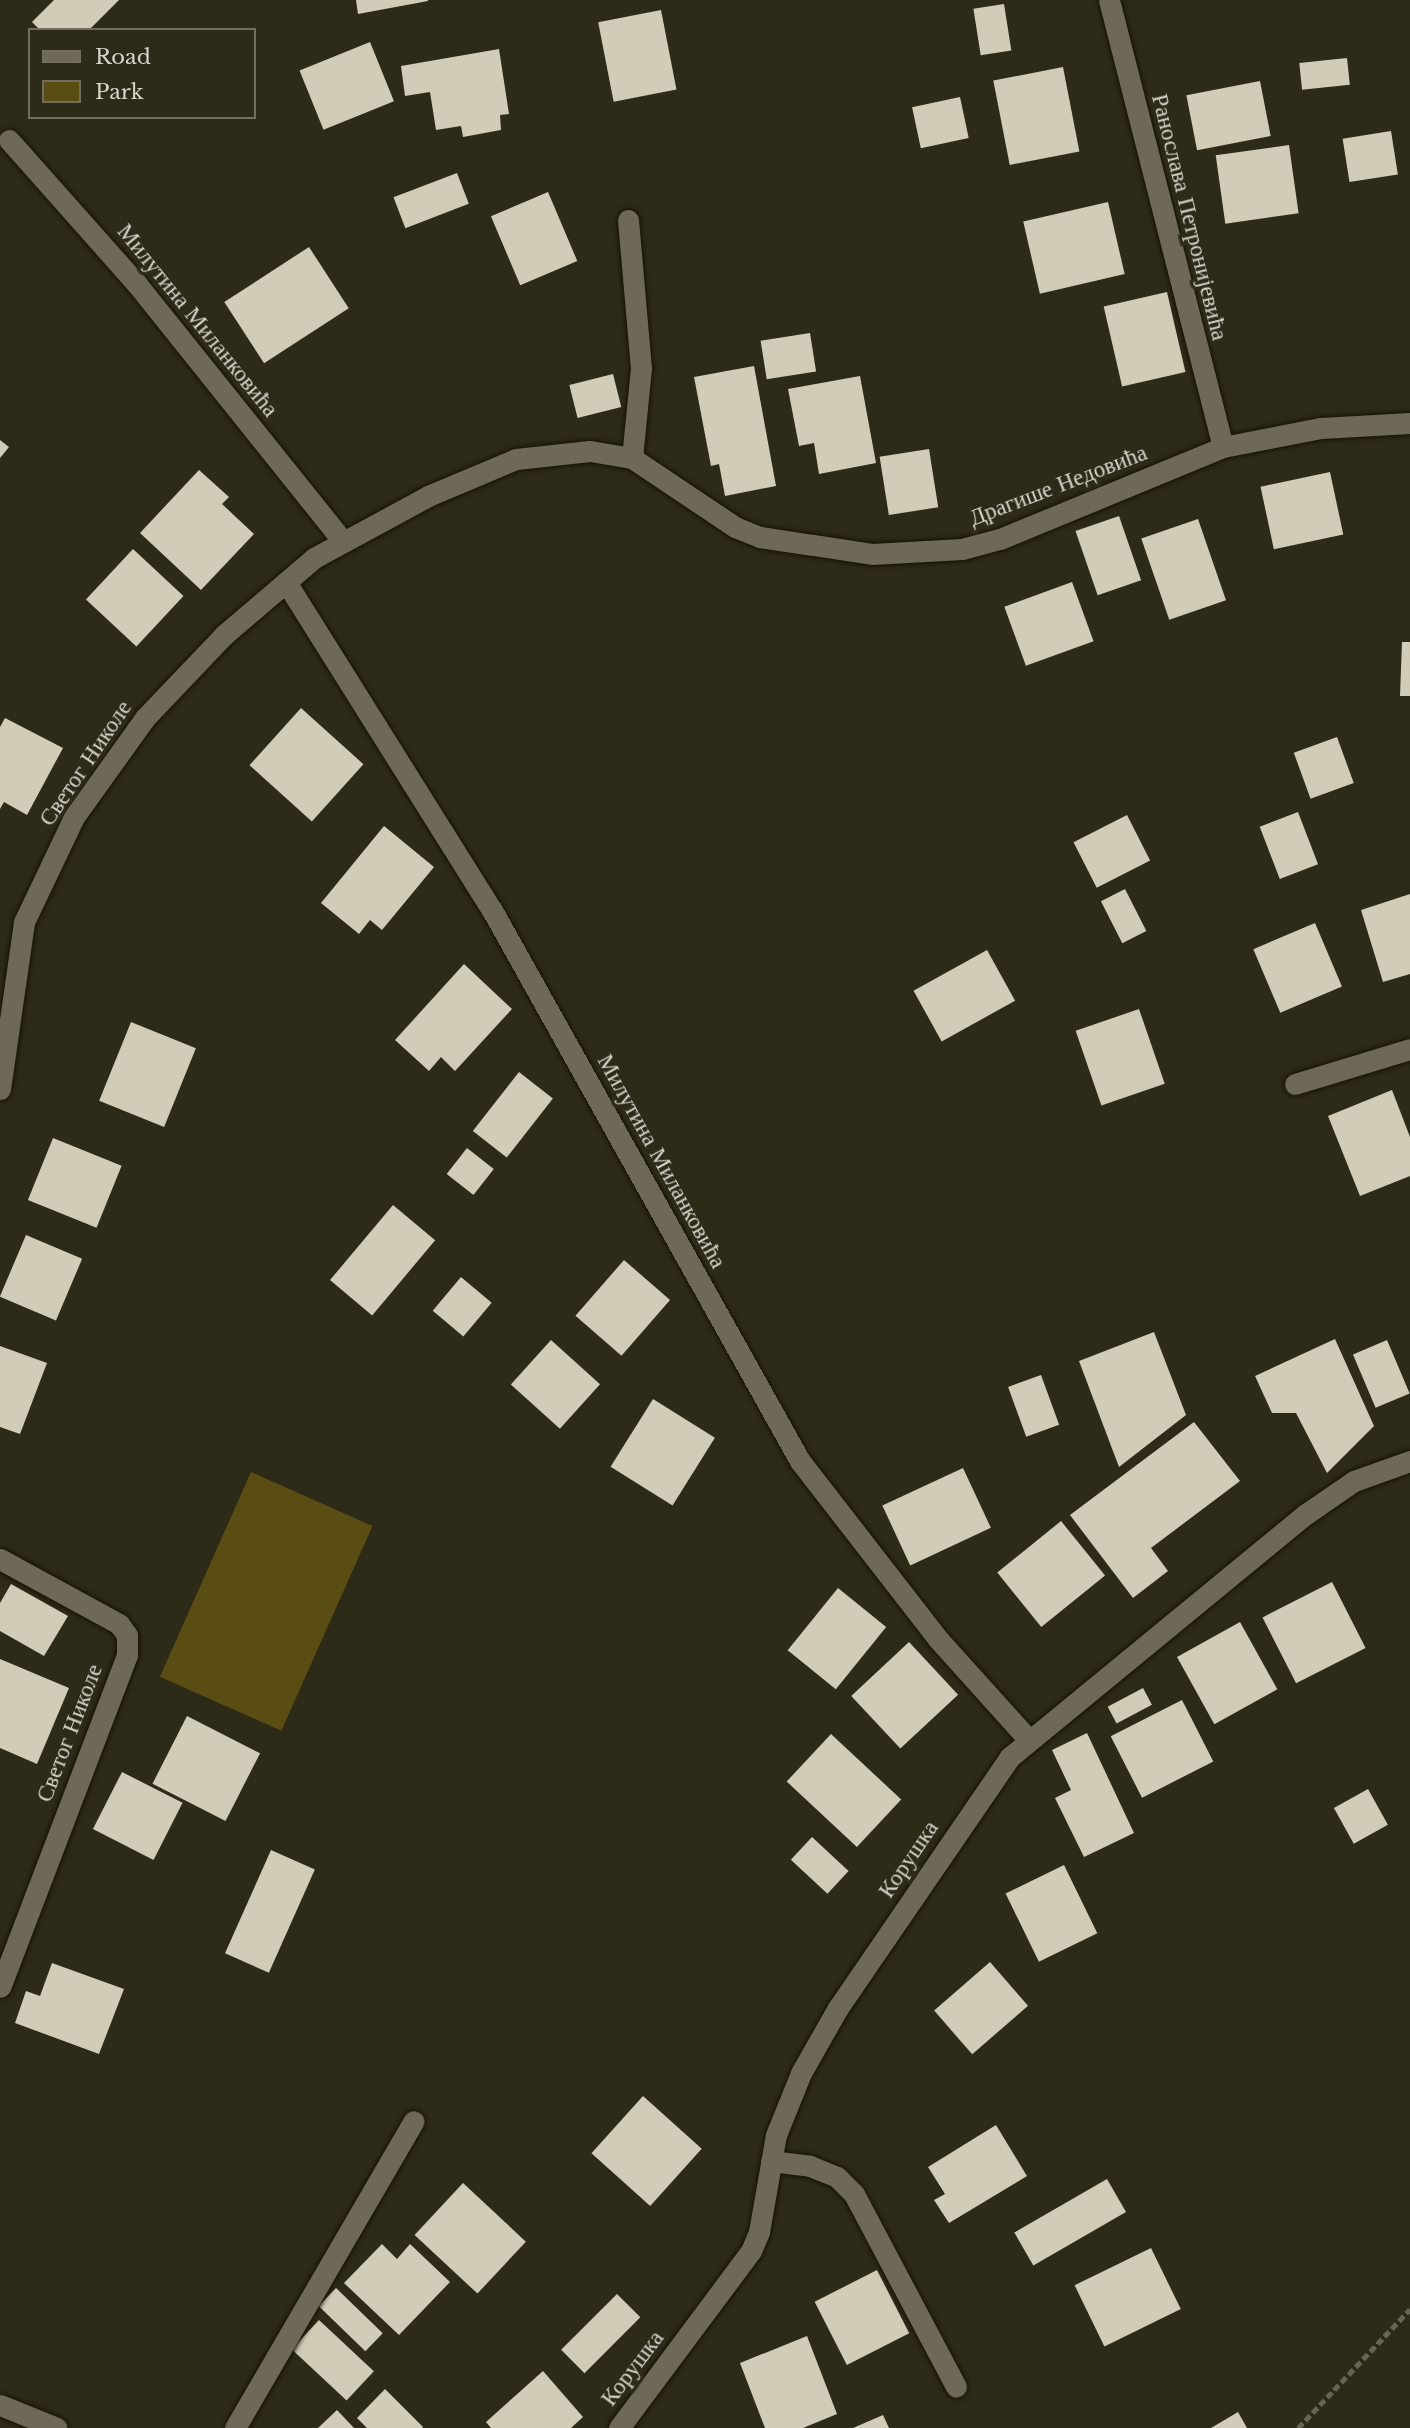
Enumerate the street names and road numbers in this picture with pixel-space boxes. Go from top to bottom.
street label: Ранослава Петронијевића [1146,91,1234,343]
street label: Милутина Миланковића [112,218,284,422]
street label: Драгише Недовића [965,438,1151,532]
street label: Светог Николе [33,695,137,831]
street label: Милутина Миланковића [592,1049,732,1273]
street label: Светог Николе [30,1660,108,1806]
street label: Корушка [872,1815,944,1903]
street label: Корушка [595,2325,669,2411]

